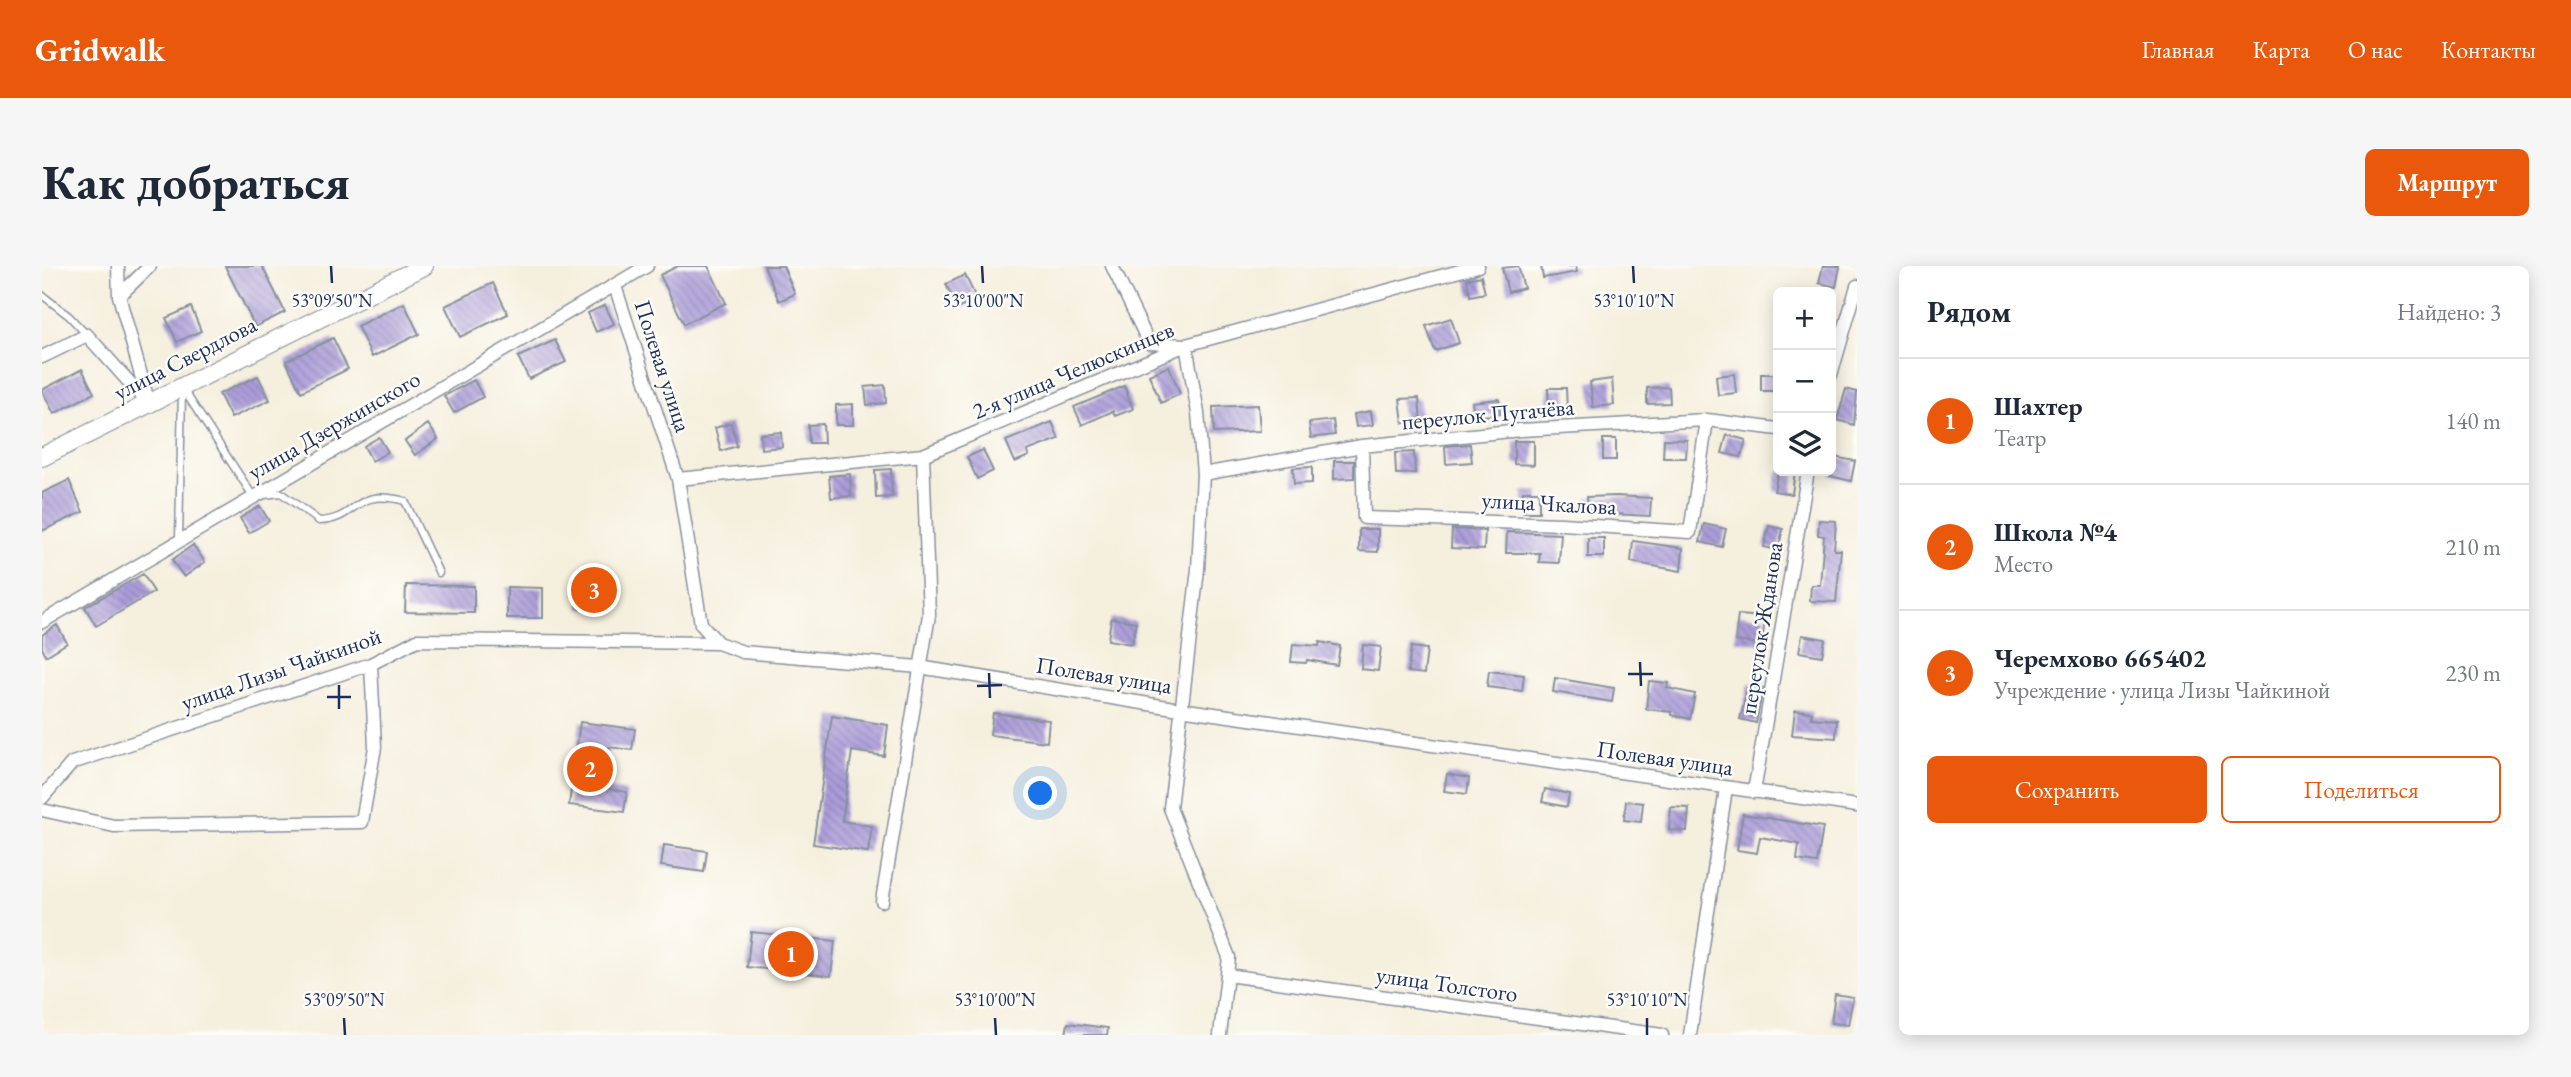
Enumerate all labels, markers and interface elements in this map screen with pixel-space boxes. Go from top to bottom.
text: Gridwalk [35,28,165,71]
text: Главная [2141,34,2215,65]
text: Карта [2253,34,2310,65]
text: О нас [2348,34,2403,65]
text: Контакты [2441,34,2536,65]
button: Маршрут [2365,149,2529,216]
text: Как добраться [42,150,350,214]
map controls [1773,287,1836,476]
button: + [1773,287,1836,350]
text: 53°09'50"N [292,289,373,312]
text: 53°10'00"N [943,289,1024,312]
text: 53°10'10"N [1594,289,1675,312]
text: Рядом [1927,292,2011,331]
street label: Полевая улица [628,296,699,437]
text: Найдено: 3 [2397,297,2501,327]
street label: улица Свердлова [108,309,262,407]
street label: 2-я улица Челюскинцев [968,314,1178,426]
button: − [1773,350,1836,413]
street label: улица Дзержинского [242,363,426,487]
text: Шахтер [1994,389,2083,423]
street label: переулок Пугачёва [1400,391,1576,436]
text: 1 [1944,406,1956,436]
text: 140 m [2445,406,2501,436]
button: layers [1773,413,1836,476]
text: Театр [1994,423,2047,453]
street label: улица Чкалова [1481,484,1618,522]
text: Школа №4 [1994,515,2117,549]
text: 2 [1944,532,1956,562]
text: 210 m [2445,532,2501,562]
street label: переулок Жданова [1733,539,1790,716]
text: Место [1994,549,2053,579]
pin: 3 [571,564,617,616]
street label: улица Лизы Чайкиной [177,621,385,717]
text: Черемхово 665402 [1994,641,2206,675]
street label: Полевая улица [1034,649,1175,701]
text: 3 [1944,658,1956,688]
text: 230 m [2445,658,2501,688]
text: Учреждение · улица Лизы Чайкиной [1994,675,2330,705]
street label: Полевая улица [1595,734,1736,783]
pin: 2 [567,743,613,795]
button: Сохранить [1927,756,2207,823]
button: Поделиться [2221,756,2501,823]
your location [1023,776,1057,810]
pin: 1 [768,928,814,980]
street label: улица Толстого [1374,959,1520,1009]
text: 53°09'50"N [304,988,385,1011]
text: 53°10'00"N [955,988,1036,1011]
text: 53°10'10"N [1607,988,1688,1011]

